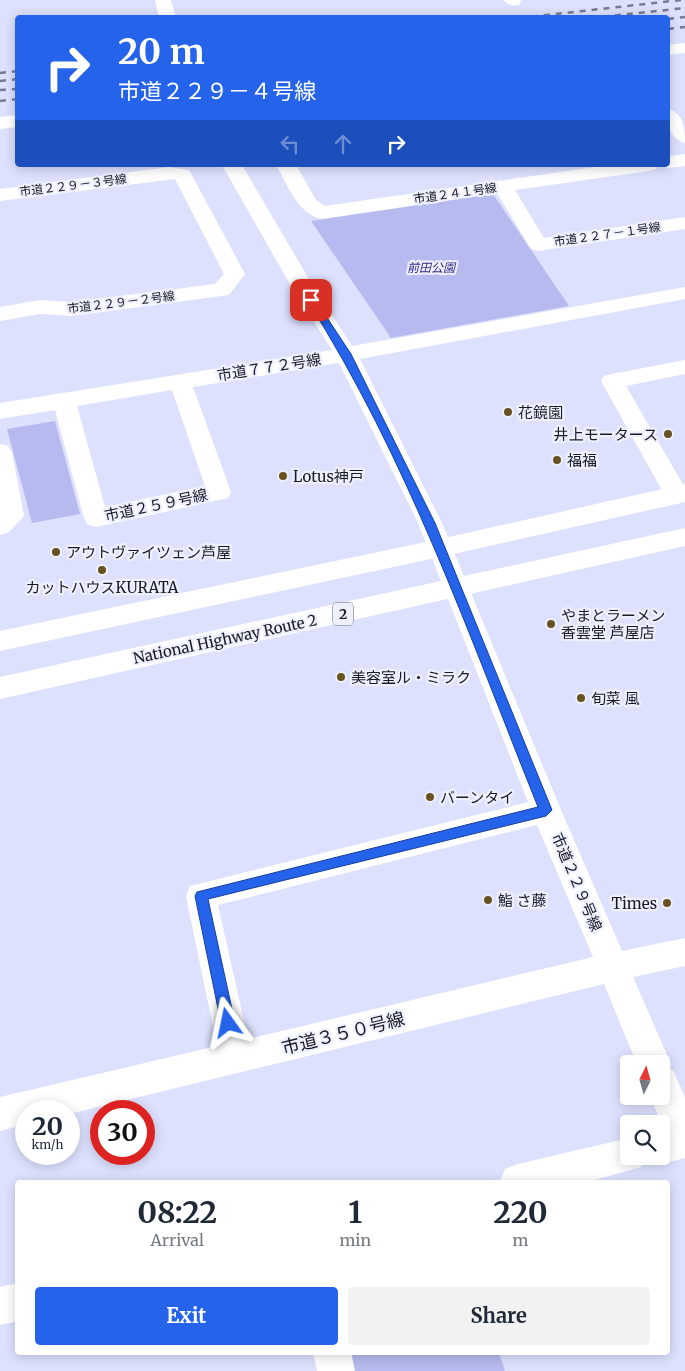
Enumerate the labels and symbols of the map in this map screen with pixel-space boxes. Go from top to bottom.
street label: 市道２２９－３号線 [18,171,128,199]
street label: 市道２４１号線 [412,180,498,206]
street label: 市道２２７－１号線 [552,219,662,249]
park label: 前田公園 [407,260,457,275]
pin [290,279,332,321]
street label: 市道２２９－２号線 [66,288,176,316]
street label: 市道７７２号線 [216,349,322,385]
place label: 花鏡園 [518,403,563,422]
marker: 花鏡園 [502,406,514,418]
place label: 井上モータース [554,425,658,444]
marker: 井上モータース [662,428,674,440]
place label: 福福 [567,451,597,470]
marker: 福福 [551,454,563,466]
place label: Lotus神戸 [293,467,364,486]
marker: Lotus神戸 [277,470,289,482]
street label: 市道２５９号線 [103,485,209,525]
place label: アウトヴァイツェン芦屋 [66,543,231,562]
marker: アウトヴァイツェン芦屋 [50,546,62,558]
marker: カットハウスKURATA [96,564,108,576]
place label: カットハウスKURATA [26,578,179,597]
road number: 2 [333,602,353,626]
place label: やまとラーメン 香雲堂 芦屋店 [561,606,665,642]
street label: National Highway Route 2 [131,610,319,668]
marker: やまとラーメン 香雲堂 芦屋店 [545,618,557,630]
place label: 美容室ル・ミラク [351,668,471,687]
marker: 美容室ル・ミラク [335,671,347,683]
place label: 旬菜 風 [591,689,640,708]
marker: 旬菜 風 [575,692,587,704]
place label: バーンタイ [440,788,514,807]
marker: バーンタイ [424,791,436,803]
street label: 市道２２９号線 [548,830,606,934]
place label: 鮨 さ藤 [498,891,547,910]
marker: 鮨 さ藤 [482,894,494,906]
place label: Times [611,894,657,913]
marker: Times [661,897,673,909]
position arrow [201,996,253,1048]
street label: 市道３５０号線 [279,1007,407,1059]
north arrow [620,1055,670,1105]
speed limit sign: 30 [90,1100,155,1165]

